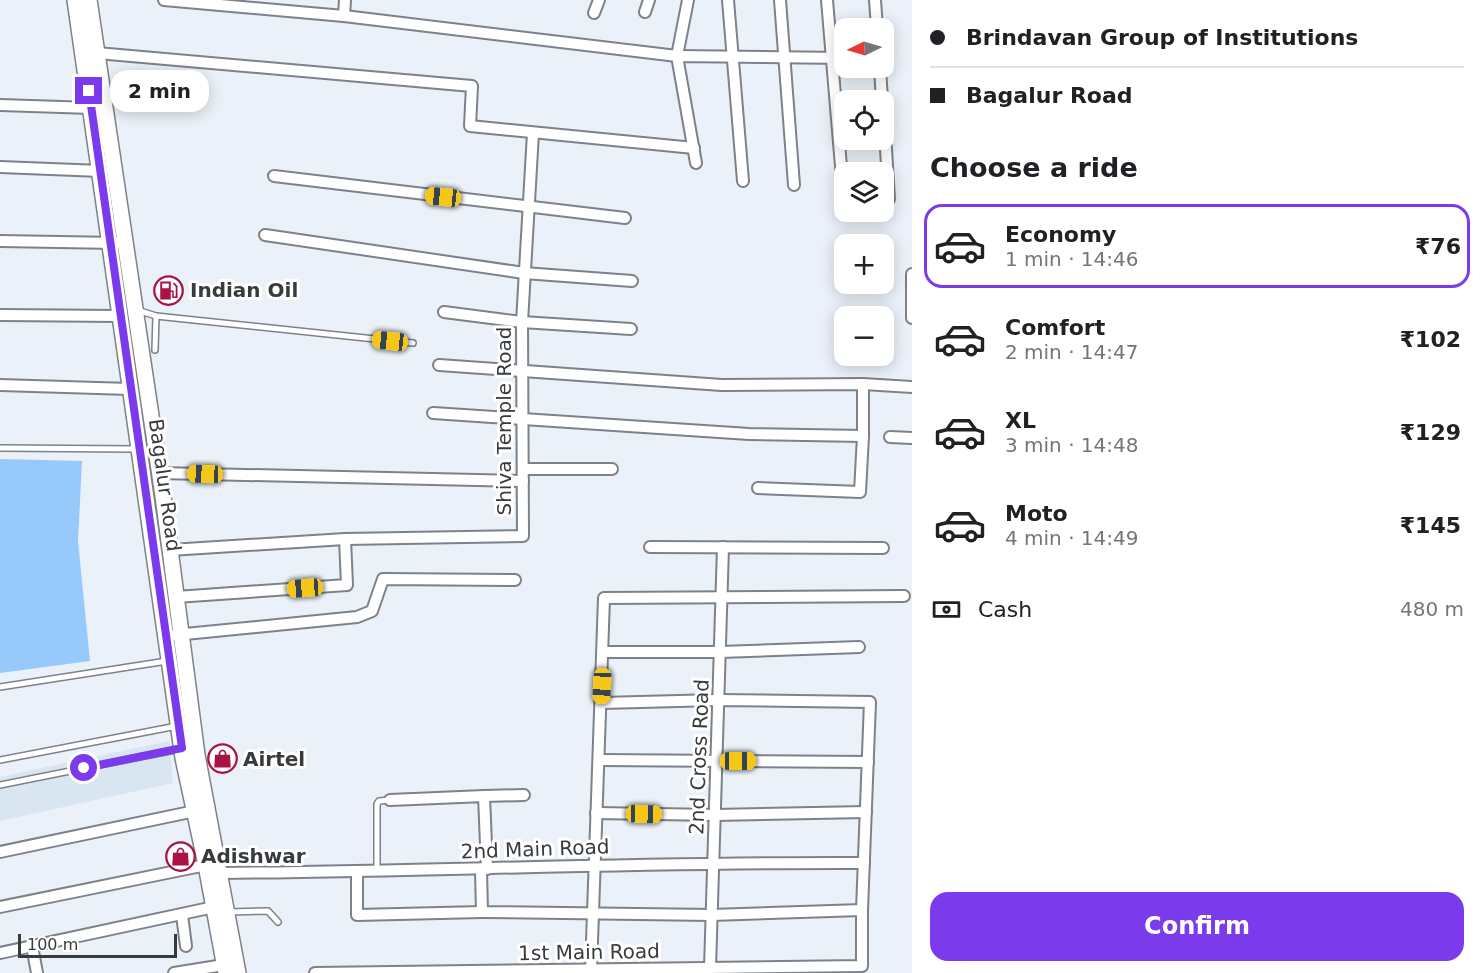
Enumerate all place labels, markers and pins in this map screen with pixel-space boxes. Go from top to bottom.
fuel station icon: Indian Oil [153,274,185,306]
place label: Indian Oil [190,278,298,302]
shop icon: Airtel [206,743,238,775]
place label: Airtel [243,747,305,771]
shop icon: Adishwar [164,840,196,872]
place label: Adishwar [201,844,306,868]

